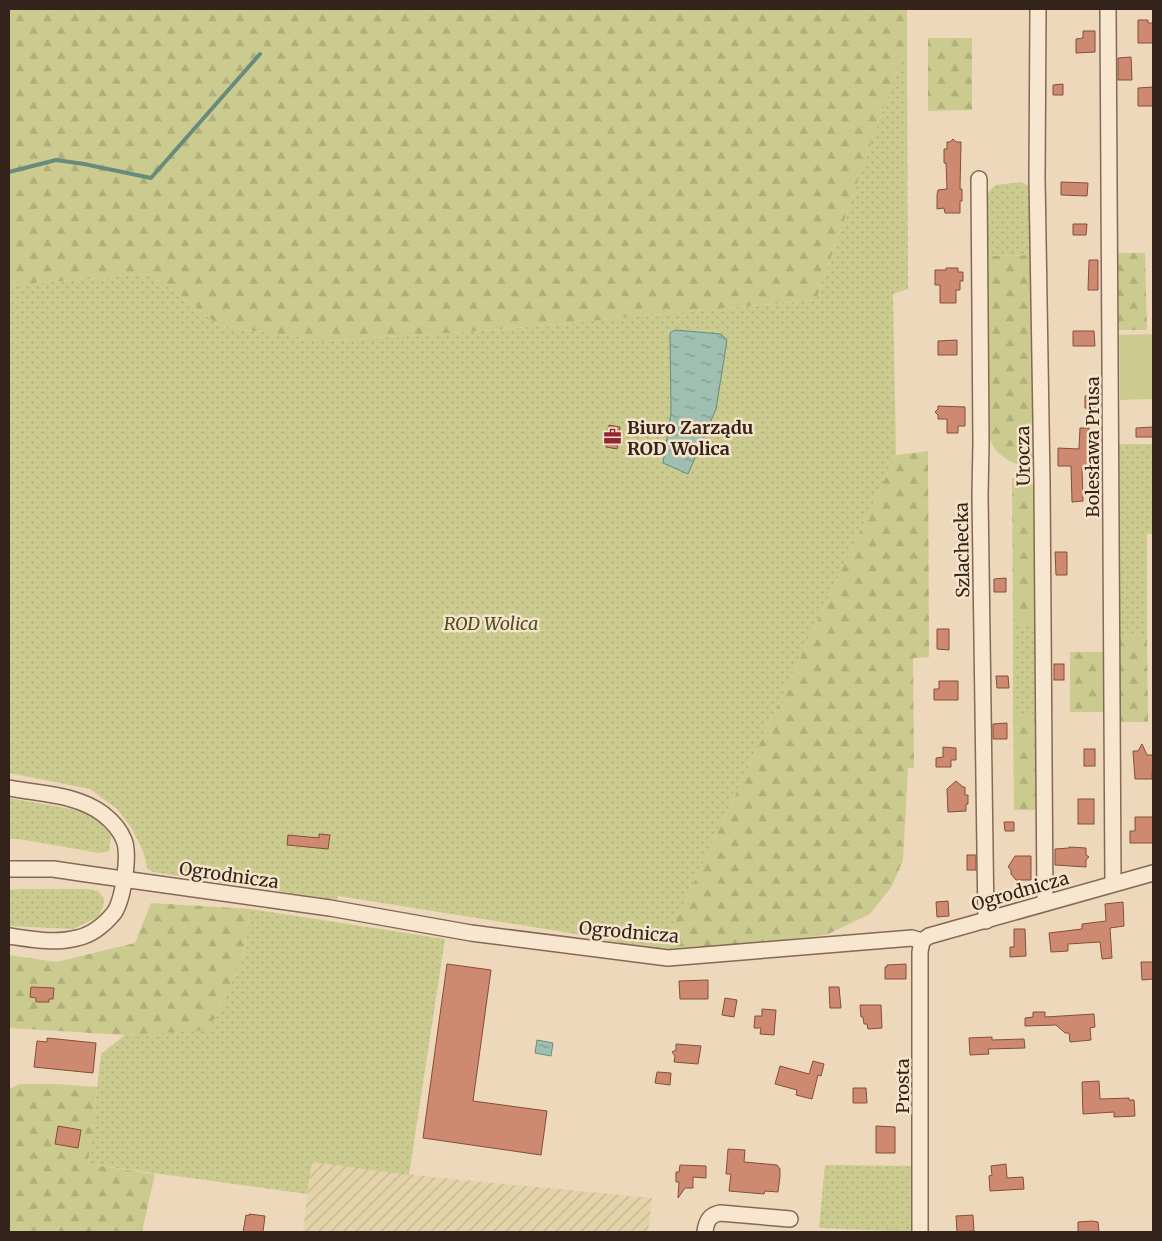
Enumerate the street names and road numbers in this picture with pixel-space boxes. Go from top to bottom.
street label: Bolesława Prusa [1081,376,1104,518]
street label: Urocza [1011,425,1035,486]
street label: Szlachecka [950,502,974,598]
street label: Ogrodnicza [178,857,281,893]
street label: Ogrodnicza [969,866,1072,916]
street label: Ogrodnicza [578,916,680,948]
street label: Prosta [891,1058,914,1114]

